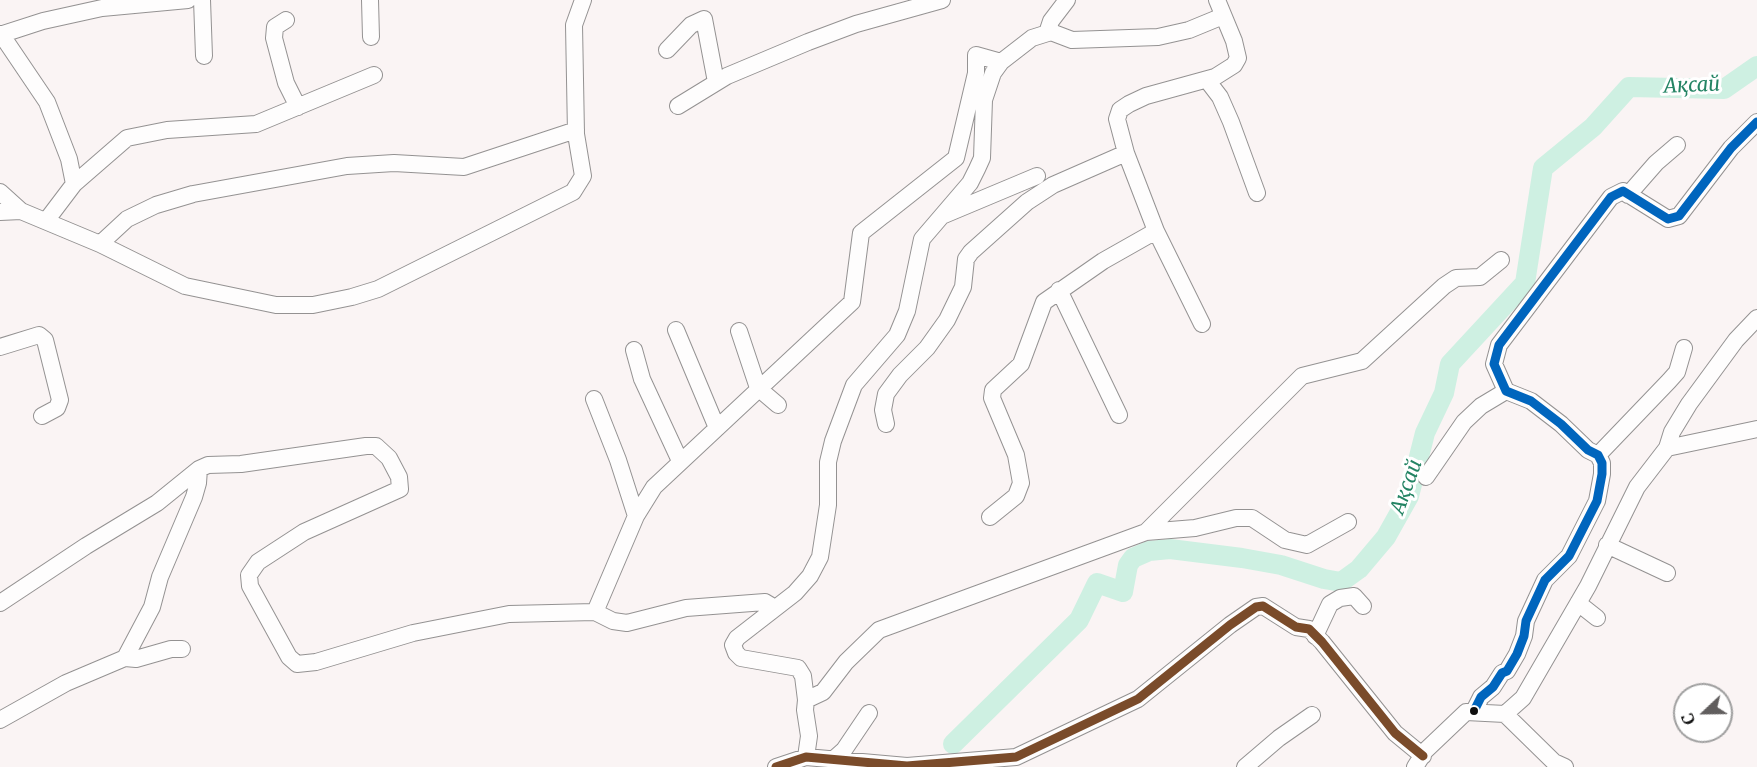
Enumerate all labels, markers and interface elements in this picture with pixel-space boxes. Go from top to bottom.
water label: Ақсай [1663,73,1721,99]
water label: Ақсай [1386,456,1428,518]
north arrow [1673,683,1733,743]
unlabelled marker [1468,705,1480,717]
text: С [1677,710,1699,728]

